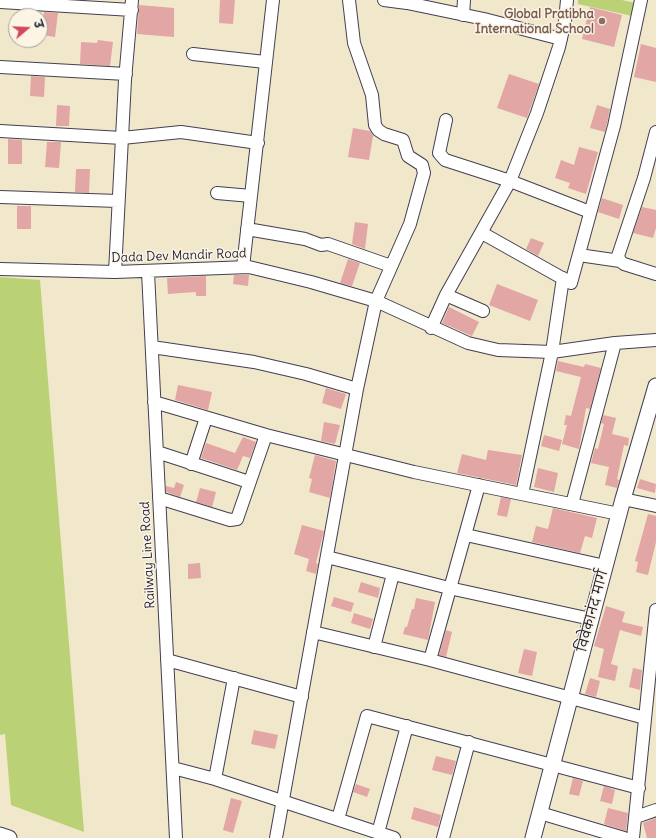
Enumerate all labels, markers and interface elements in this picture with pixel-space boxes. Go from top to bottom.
place label: Global Pratibha International School [475,6,594,37]
north arrow [8,8,48,48]
marker: Global Pratibha International School [597,16,607,26]
text: उ [31,19,46,30]
street label: Dada Dev Mandir Road [111,246,247,266]
street label: Railway Line Road [137,501,159,609]
street label: विवेकानंद मार्ग [575,568,611,654]

